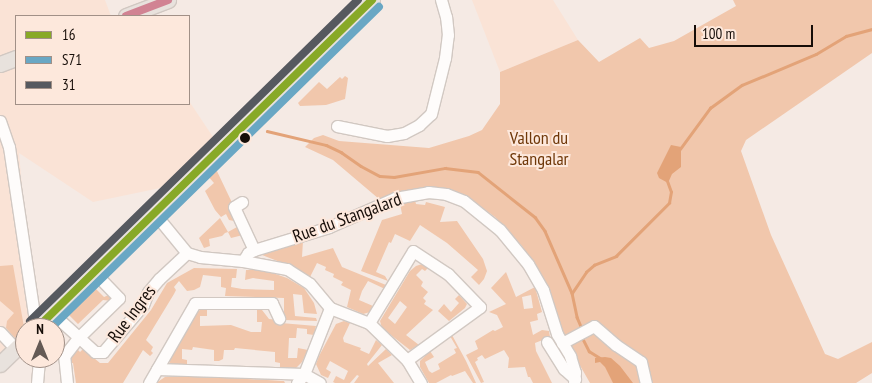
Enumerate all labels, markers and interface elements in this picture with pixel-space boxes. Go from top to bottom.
legend [15,15,190,105]
scale bar [697,15,816,47]
text: 100 m [702,24,735,43]
text: 16 [62,25,76,44]
text: S71 [62,50,82,69]
text: 31 [62,75,76,94]
park label: Vallon du Stangalar [509,128,569,170]
unlabelled marker [240,133,250,143]
street label: Rue du Stangalard [290,188,404,248]
street label: Rue Ingres [104,281,160,347]
north arrow [15,318,65,368]
text: N [36,320,44,338]

